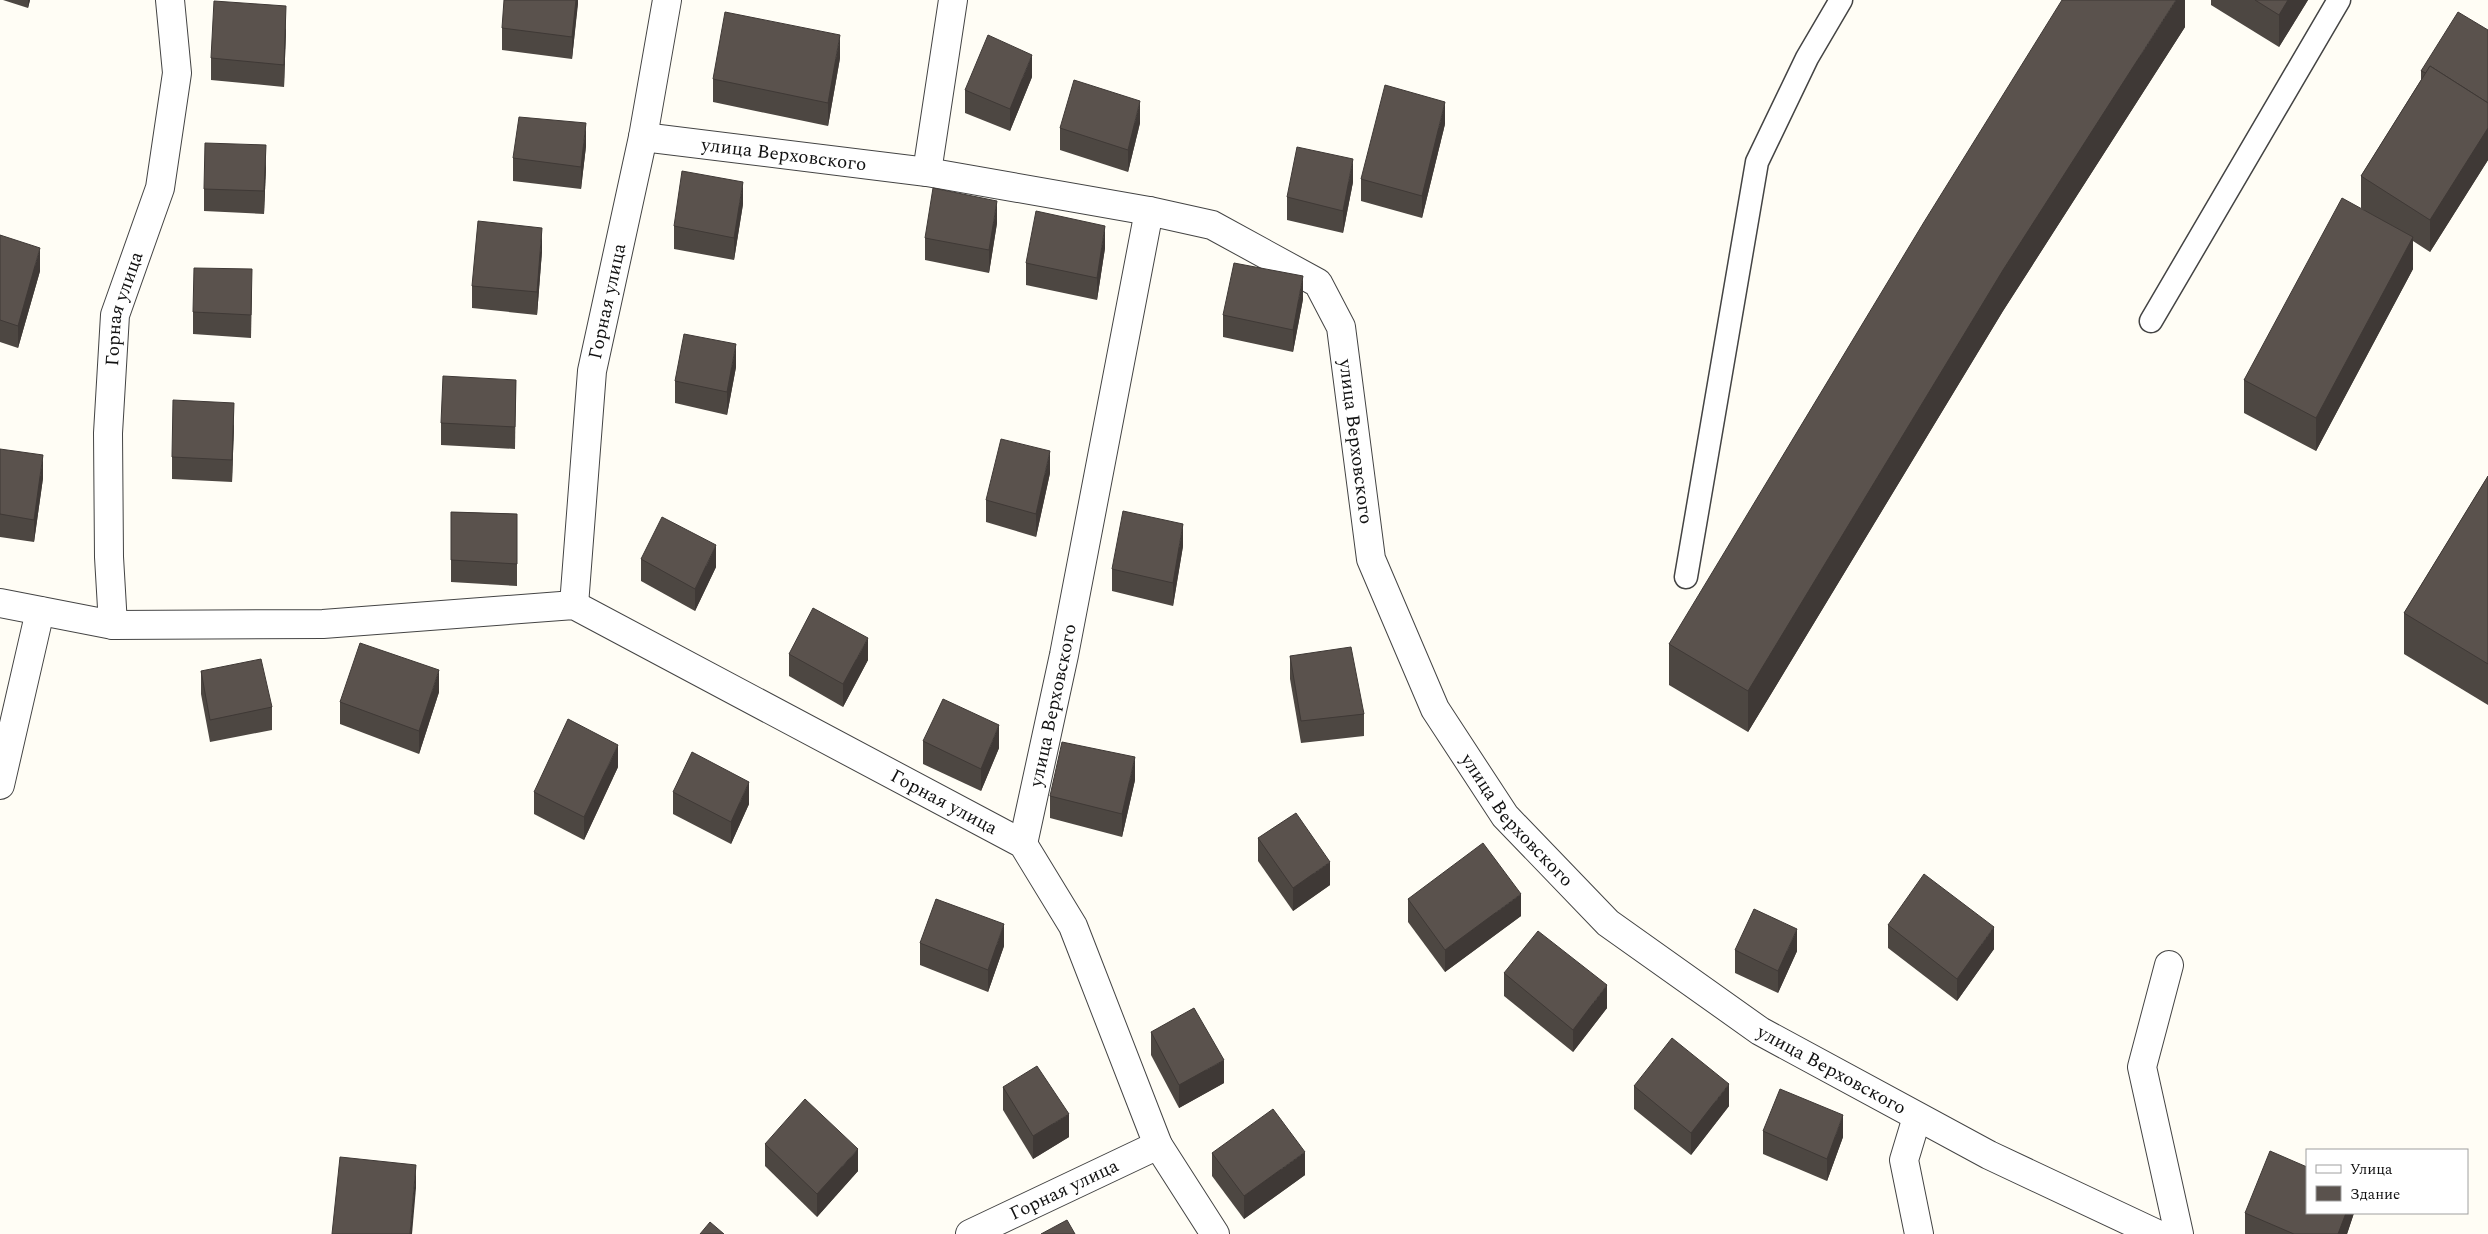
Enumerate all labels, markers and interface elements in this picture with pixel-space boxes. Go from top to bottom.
street label: улица Верховского [699,130,868,179]
street label: Горная улица [580,240,634,362]
street label: Горная улица [97,247,151,367]
street label: улица Верховского [1331,356,1381,526]
street label: улица Верховского [1021,621,1084,790]
street label: улица Верховского [1453,747,1580,893]
street label: Горная улица [885,761,1003,843]
street label: улица Верховского [1751,1017,1912,1122]
legend [2306,1149,2468,1214]
street label: Горная улица [1005,1151,1124,1228]
text: Улица [2350,1158,2393,1181]
text: Здание [2350,1183,2400,1206]

